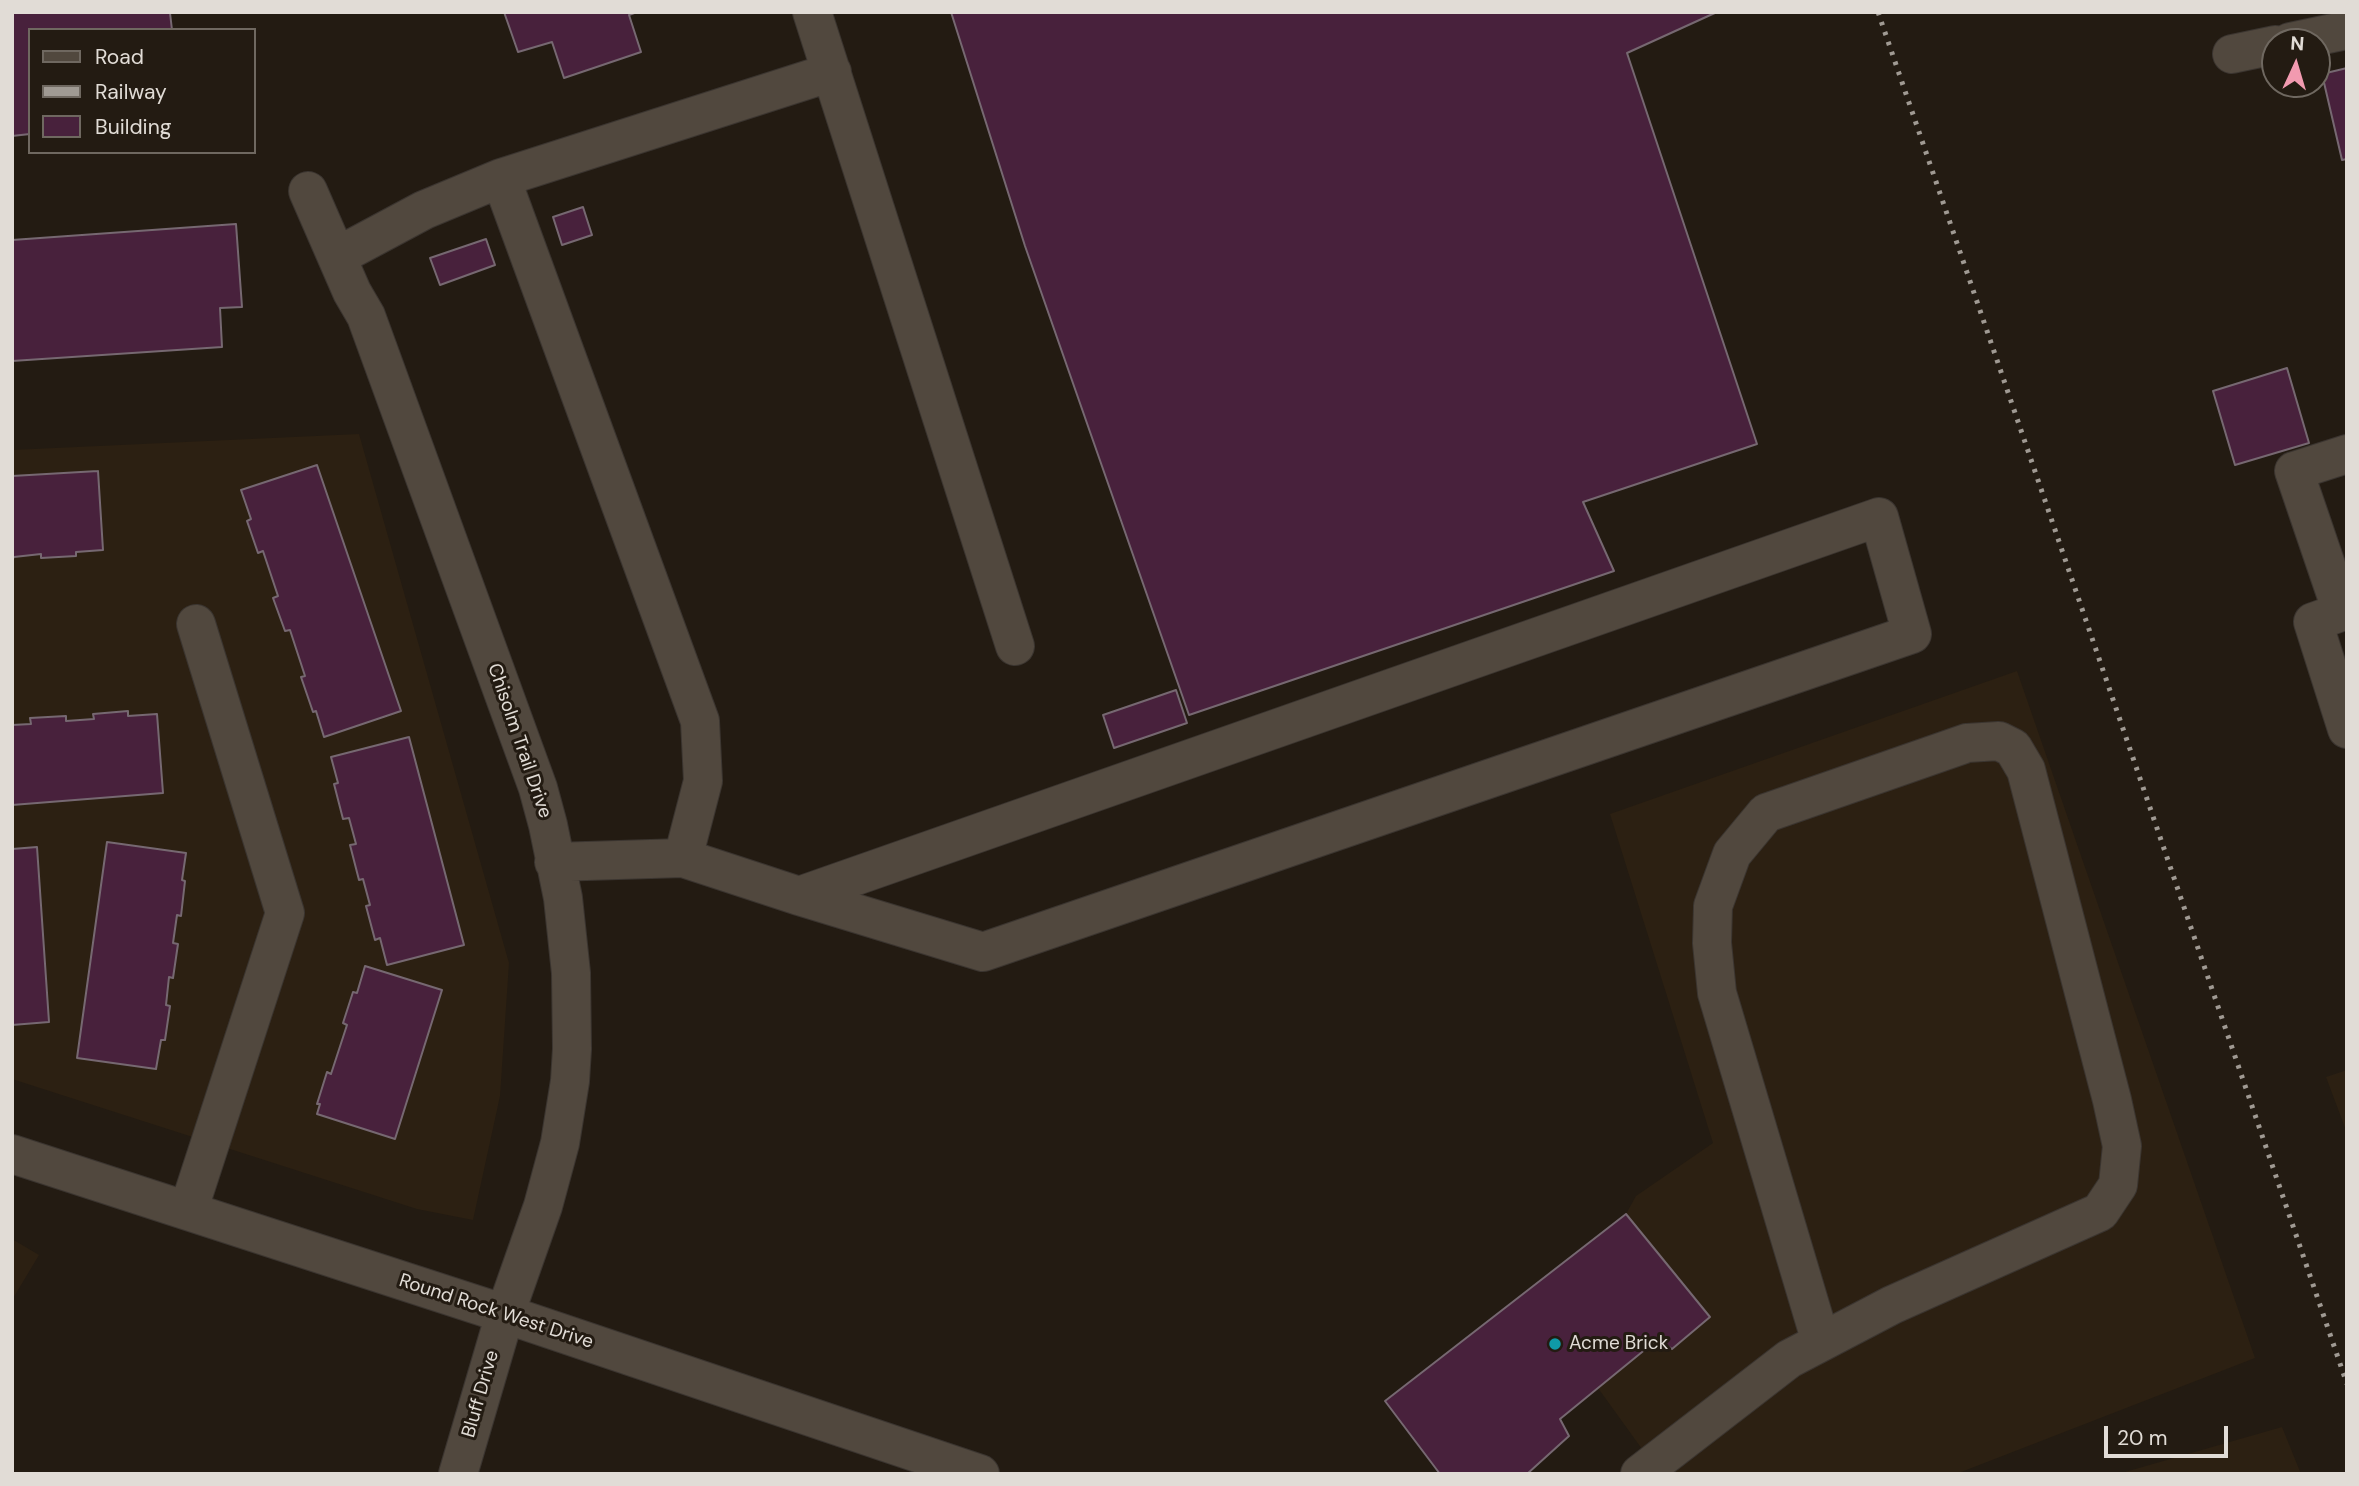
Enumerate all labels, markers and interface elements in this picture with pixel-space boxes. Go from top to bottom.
legend [28,28,256,154]
north arrow [2261,28,2331,98]
text: N [2290,31,2305,56]
text: Road [95,43,144,71]
text: Railway [95,78,167,106]
text: Building [95,113,171,141]
street label: Chisolm Trail Drive [482,661,556,821]
street label: Round Rock West Drive [396,1270,596,1354]
place label: Acme Brick [1569,1333,1668,1355]
marker: Acme Brick [1547,1336,1563,1352]
street label: Bluff Drive [458,1348,504,1440]
scale bar [2107,1412,2231,1456]
text: 20 m [2117,1424,2168,1452]

